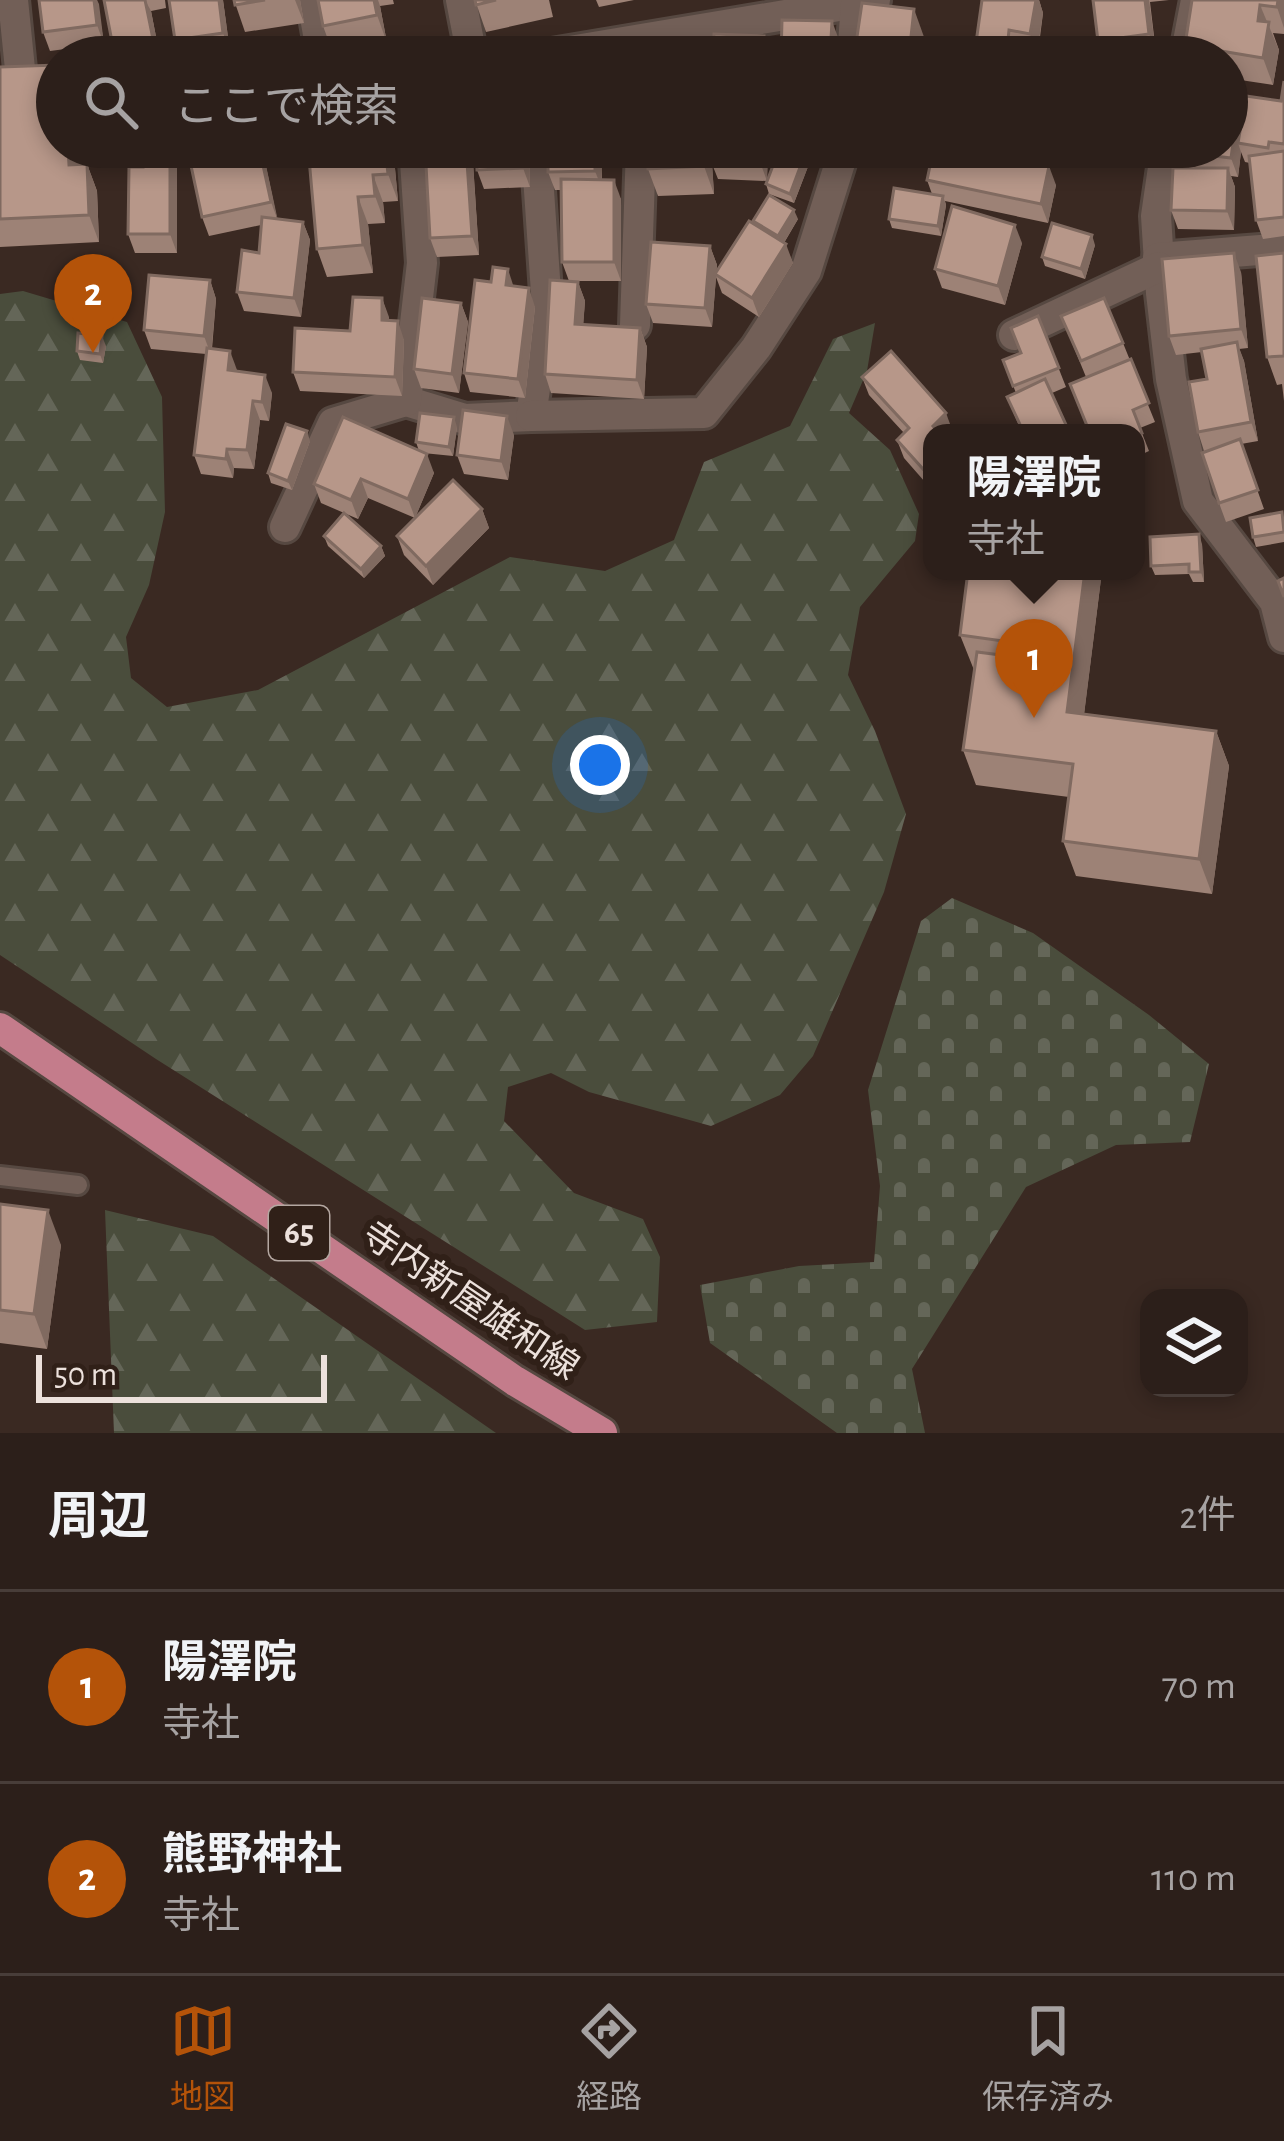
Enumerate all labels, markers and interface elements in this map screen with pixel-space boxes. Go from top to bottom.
search box [36,36,1248,168]
icon: search [78,69,144,135]
text: ここで検索 [174,85,399,130]
pin: 2 [54,254,132,353]
popup [923,424,1145,580]
text: 陽澤院 [966,457,1102,502]
text: 寺社 [966,521,1045,560]
pin: 1 [995,619,1073,718]
your location [570,735,630,795]
road number: 65 [269,1206,329,1260]
street label: 寺内新屋雄和線 [355,1214,586,1386]
map controls [1140,1289,1248,1397]
button: layers [1140,1289,1248,1397]
scale bar [36,1349,327,1402]
text: 50 m [54,1359,117,1392]
text: 周辺 [48,1492,150,1543]
text: 2件 [1179,1497,1236,1536]
text: 陽澤院 [162,1641,297,1686]
text: 1 [80,1667,94,1706]
text: 70 m [1162,1667,1236,1706]
text: 寺社 [162,1705,240,1744]
text: 熊野神社 [162,1833,342,1878]
text: 2 [78,1859,96,1898]
text: 110 m [1151,1859,1236,1898]
text: 寺社 [162,1897,240,1936]
tab: 地図 [170,1998,236,2119]
tab: 経路 [576,1998,642,2119]
tab: 保存済み [982,1998,1114,2119]

